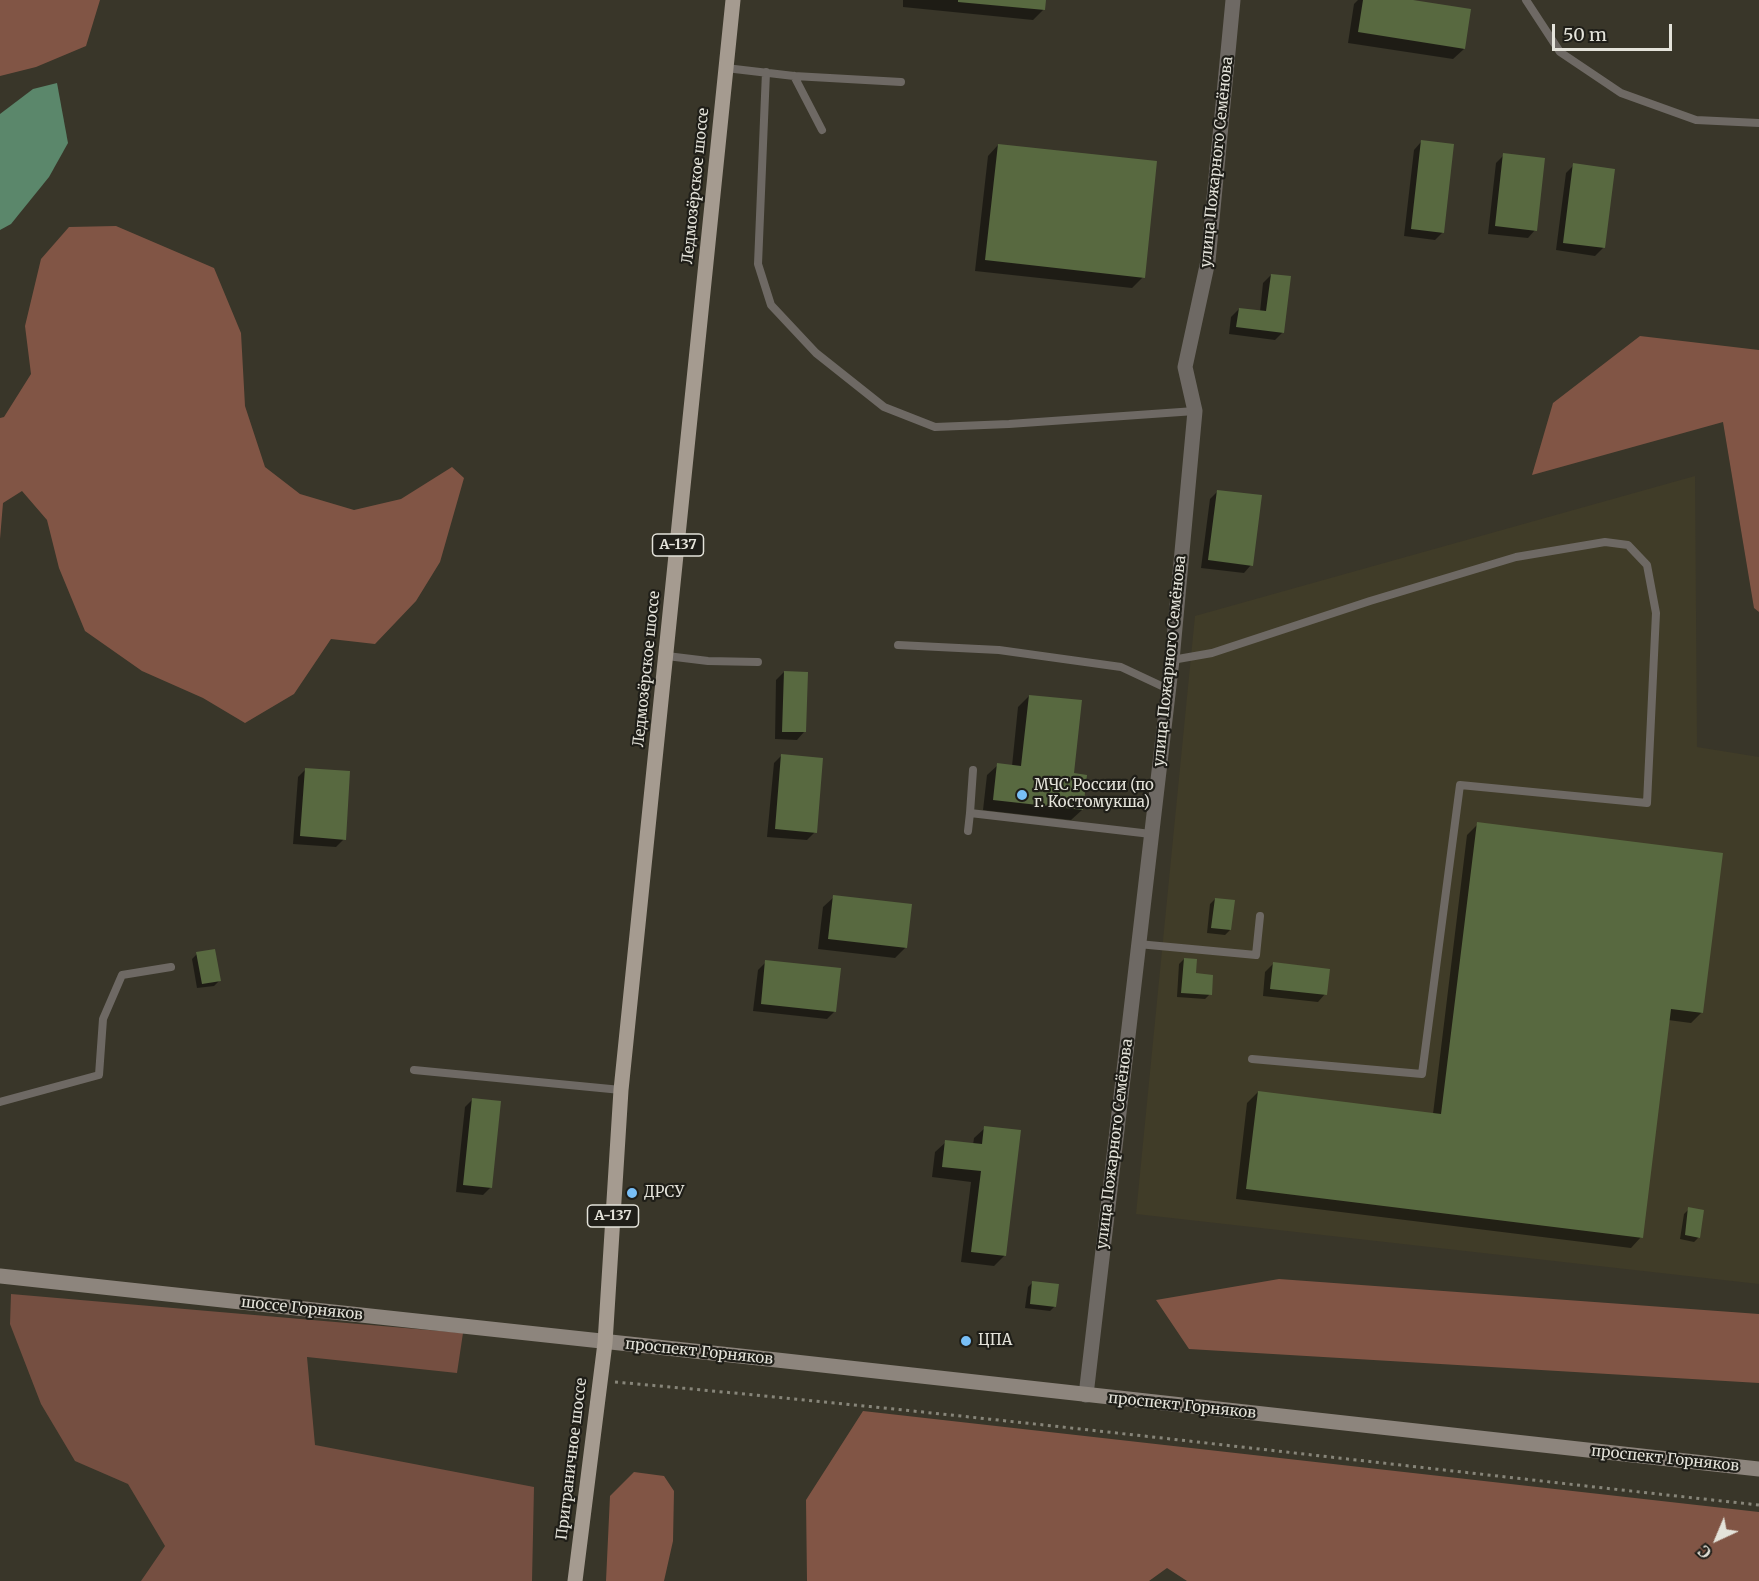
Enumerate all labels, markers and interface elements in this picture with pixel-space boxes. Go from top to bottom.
scale bar [1555,12,1675,50]
text: 50 m [1563,23,1607,46]
street label: улица Пожарного Семёнова [1197,56,1237,268]
street label: Ледмозёрское шоссе [679,107,713,265]
road number: А-137 [652,534,704,556]
street label: улица Пожарного Семёнова [1150,555,1190,767]
street label: Ледмозёрское шоссе [630,590,664,748]
place label: МЧС России (по г. Костомукша) [1034,777,1154,812]
marker: МЧС России (по г. Костомукша) [1015,788,1029,802]
street label: улица Пожарного Семёнова [1093,1038,1137,1250]
place label: ДРСУ [644,1184,684,1202]
marker: ДРСУ [625,1186,639,1200]
road number: А-137 [588,1205,638,1227]
street label: шоссе Горняков [240,1294,364,1324]
place label: ЦПА [978,1332,1012,1350]
marker: ЦПА [959,1334,973,1348]
street label: проспект Горняков [624,1335,774,1369]
street label: Приграничное шоссе [553,1377,591,1541]
street label: проспект Горняков [1107,1389,1257,1423]
street label: проспект Горняков [1590,1442,1740,1476]
north arrow [1687,1509,1747,1569]
text: С [1694,1541,1715,1563]

